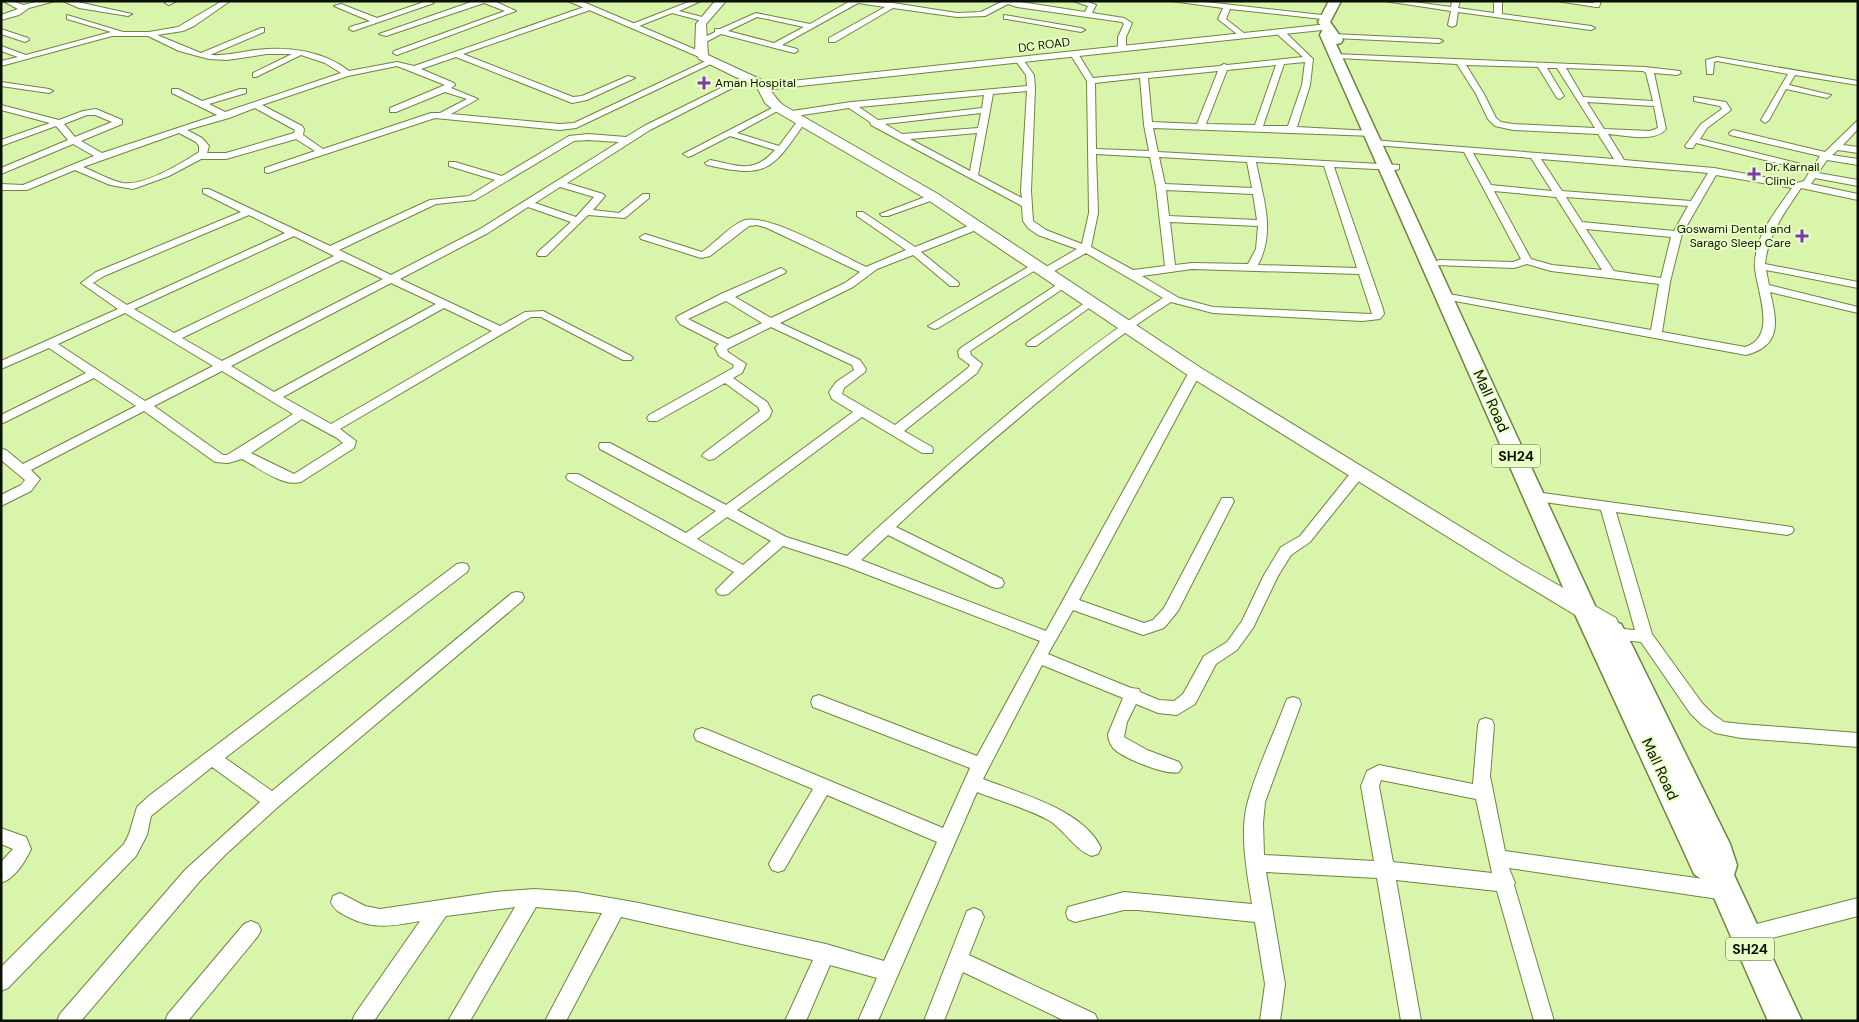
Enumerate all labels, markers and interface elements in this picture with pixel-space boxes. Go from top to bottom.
street label: DC ROAD [1017,34,1071,56]
place label: Aman Hospital [715,75,796,91]
marker: Aman Hospital [697,76,711,90]
place label: Dr. Karnail Clinic [1765,159,1819,189]
marker: Dr. Karnail Clinic [1747,167,1761,181]
place label: Goswami Dental and Sarago Sleep Care [1677,221,1791,251]
marker: Goswami Dental and Sarago Sleep Care [1795,229,1809,243]
street label: Mall Road [1468,367,1514,435]
road number: SH24 [1492,444,1540,468]
street label: Mall Road [1637,735,1683,803]
road number: SH24 [1726,938,1774,961]

